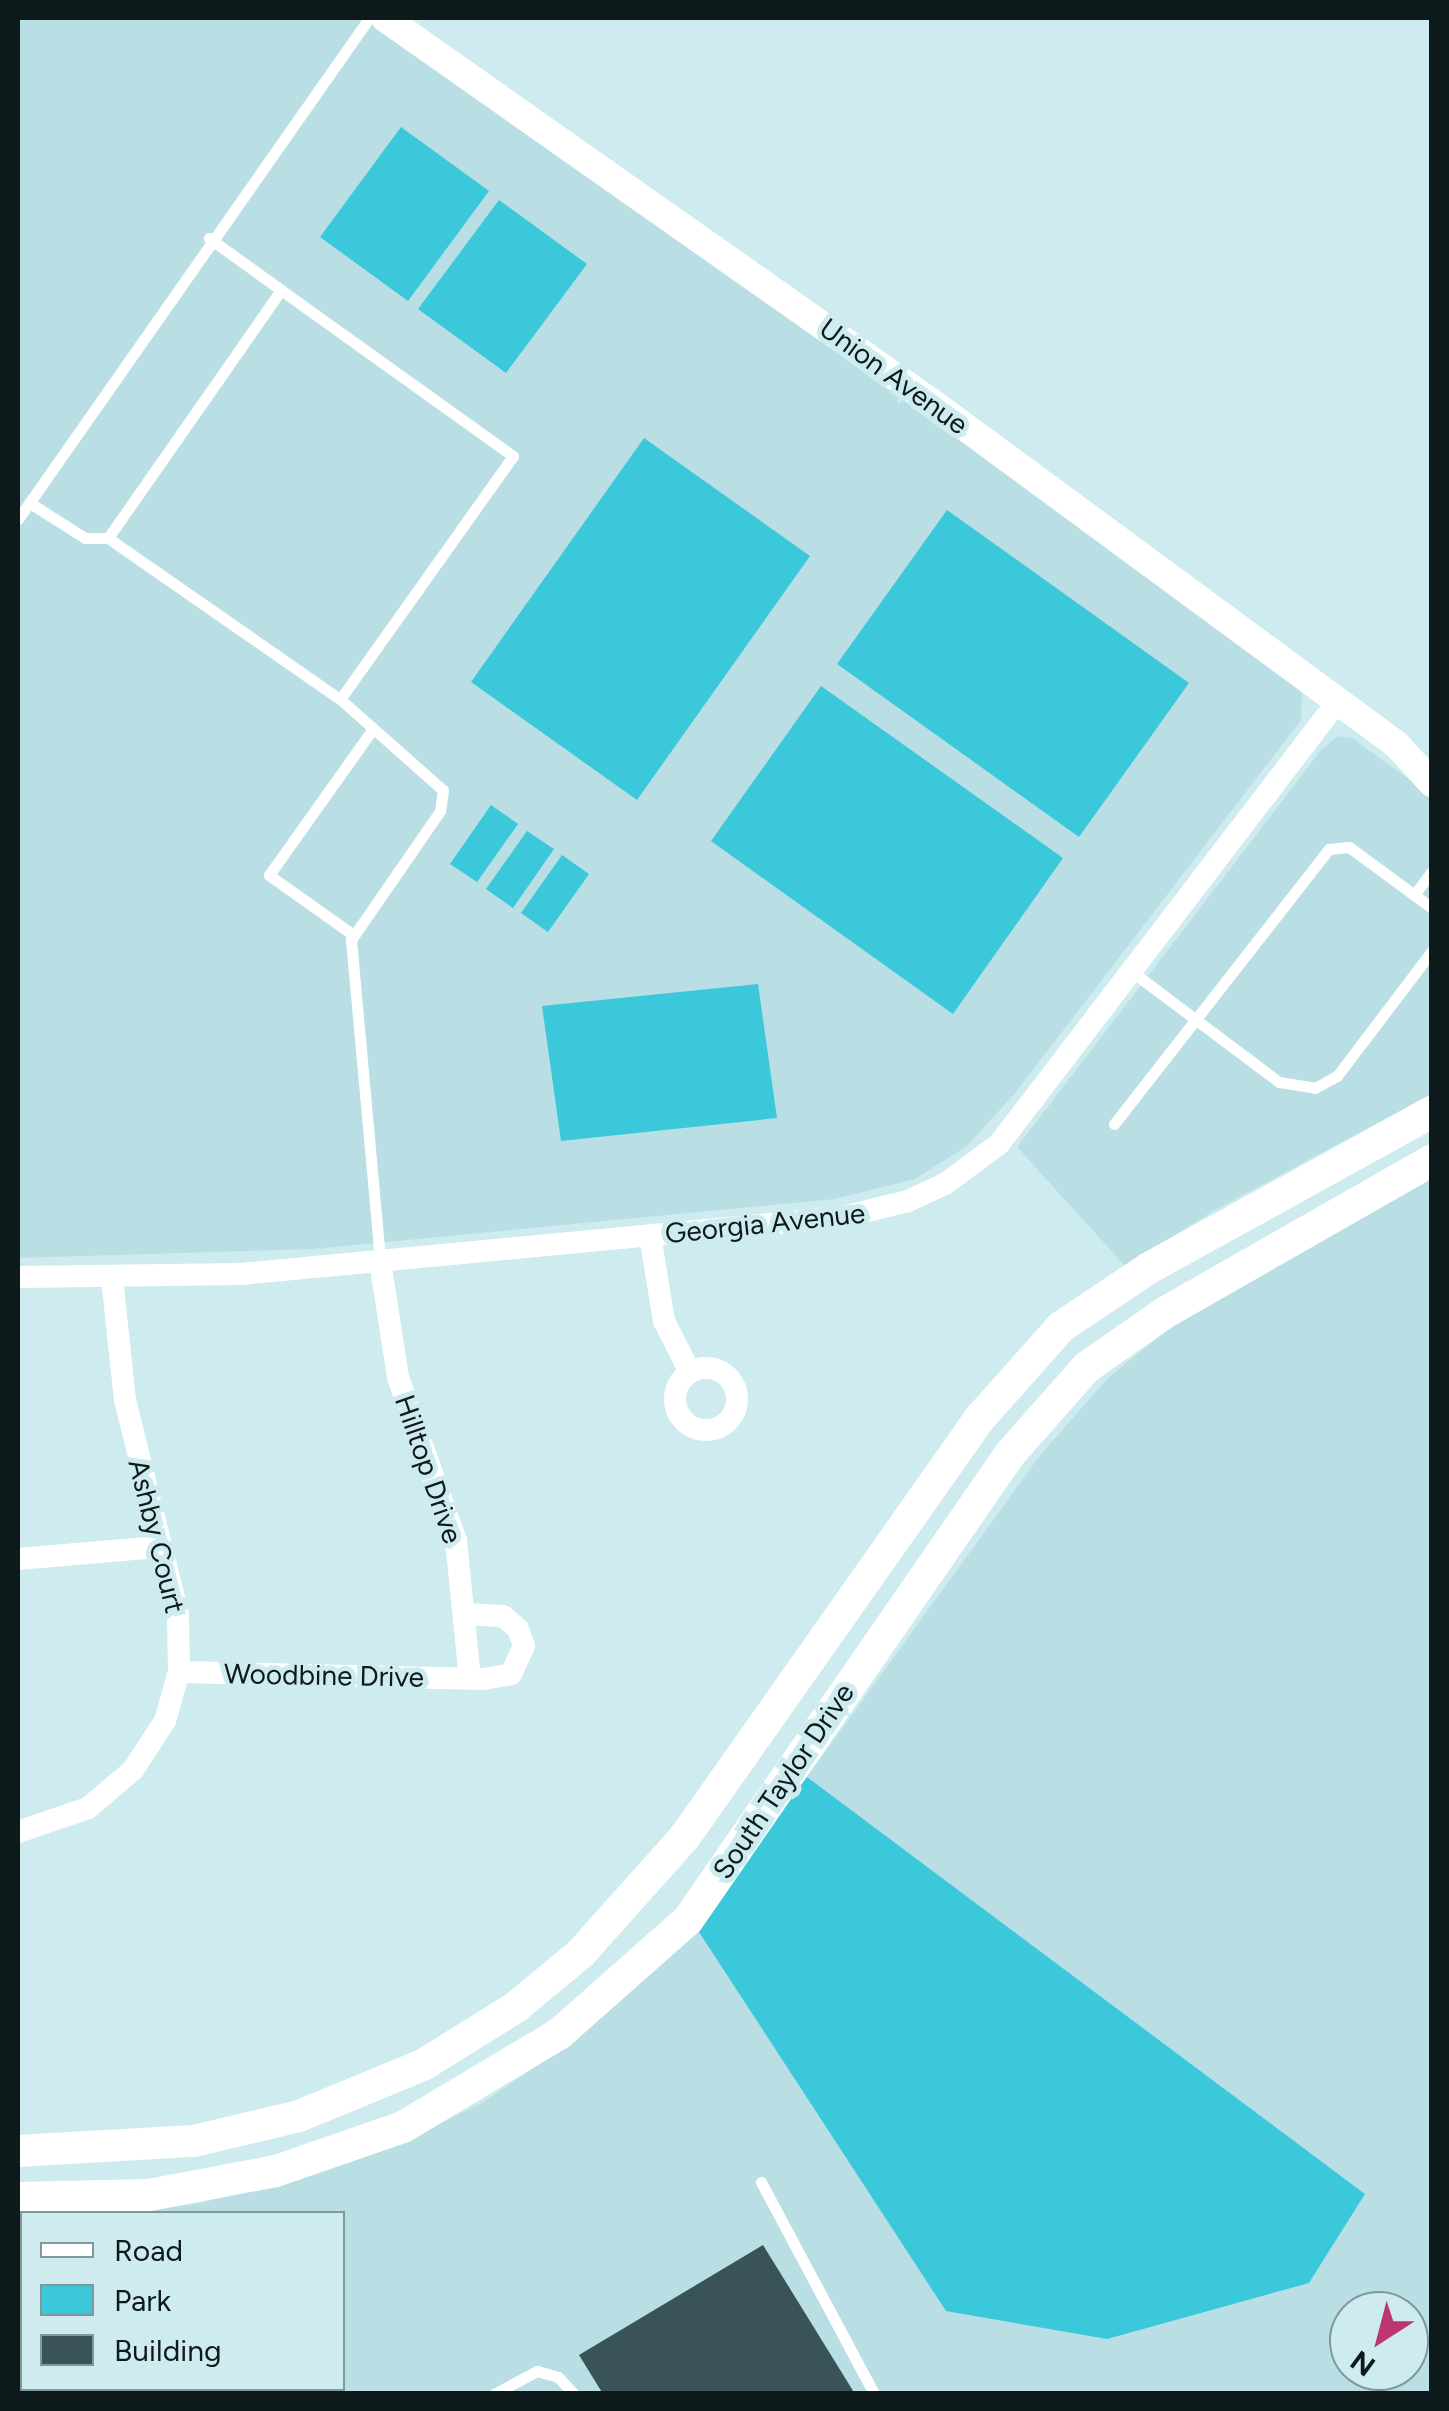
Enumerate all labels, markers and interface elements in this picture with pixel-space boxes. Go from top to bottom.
street label: Union Avenue [813,311,975,441]
street label: Georgia Avenue [663,1196,867,1250]
street label: Hilltop Drive [388,1390,470,1548]
street label: Ashby Court [122,1456,192,1616]
street label: Woodbine Drive [224,1656,424,1694]
street label: South Taylor Drive [705,1677,861,1885]
legend [20,2211,345,2391]
text: Road [114,2232,183,2269]
text: Park [114,2282,171,2319]
north arrow [1329,2291,1429,2391]
text: Building [114,2332,222,2369]
text: N [1344,2344,1381,2384]

